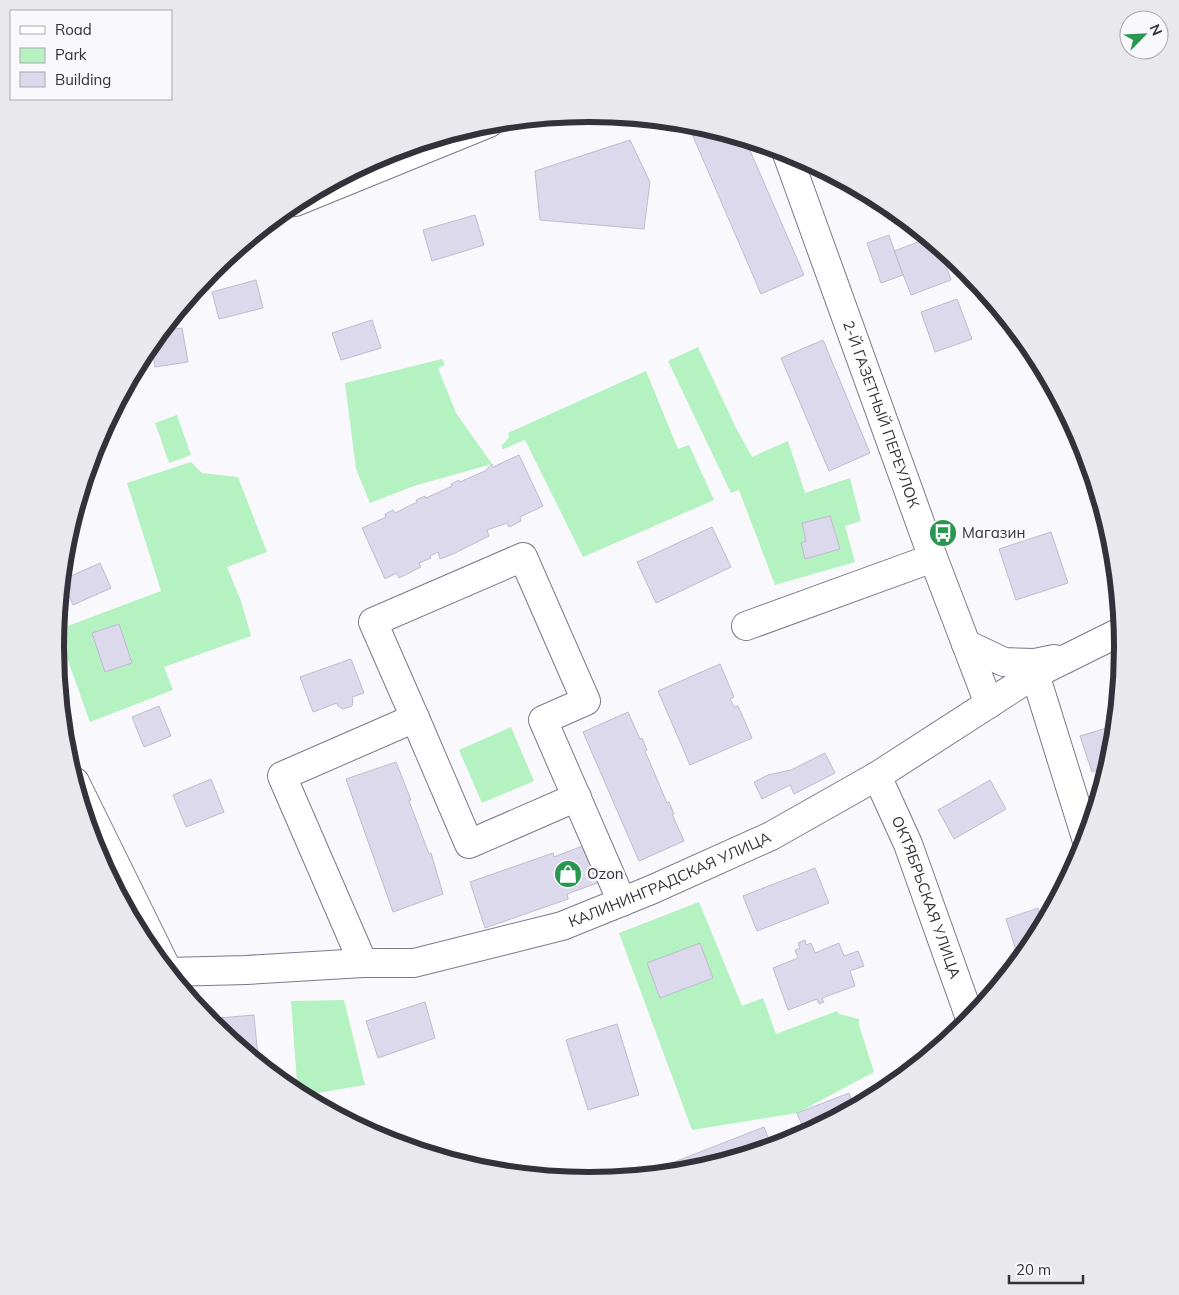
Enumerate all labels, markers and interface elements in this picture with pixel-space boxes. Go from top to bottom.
legend [10,10,172,100]
north arrow [1119,10,1169,60]
text: Road [55,20,92,39]
text: N [1146,21,1166,38]
text: Park [55,45,87,64]
text: Building [55,70,111,89]
street label: 2-Й ГАЗЕТНЫЙ ПЕРЕУЛОК [839,318,924,511]
bus stop icon: Магазин [928,518,958,548]
place label: Магазин [962,523,1025,542]
street label: ОКТЯБРЬСКАЯ УЛИЦА [888,813,965,981]
street label: КАЛИНИНГРАДСКАЯ УЛИЦА [566,827,774,931]
shop icon: Ozon [553,859,583,889]
place label: Ozon [587,864,624,883]
scale bar [1009,1252,1083,1284]
text: 20 m [1016,1260,1051,1279]

